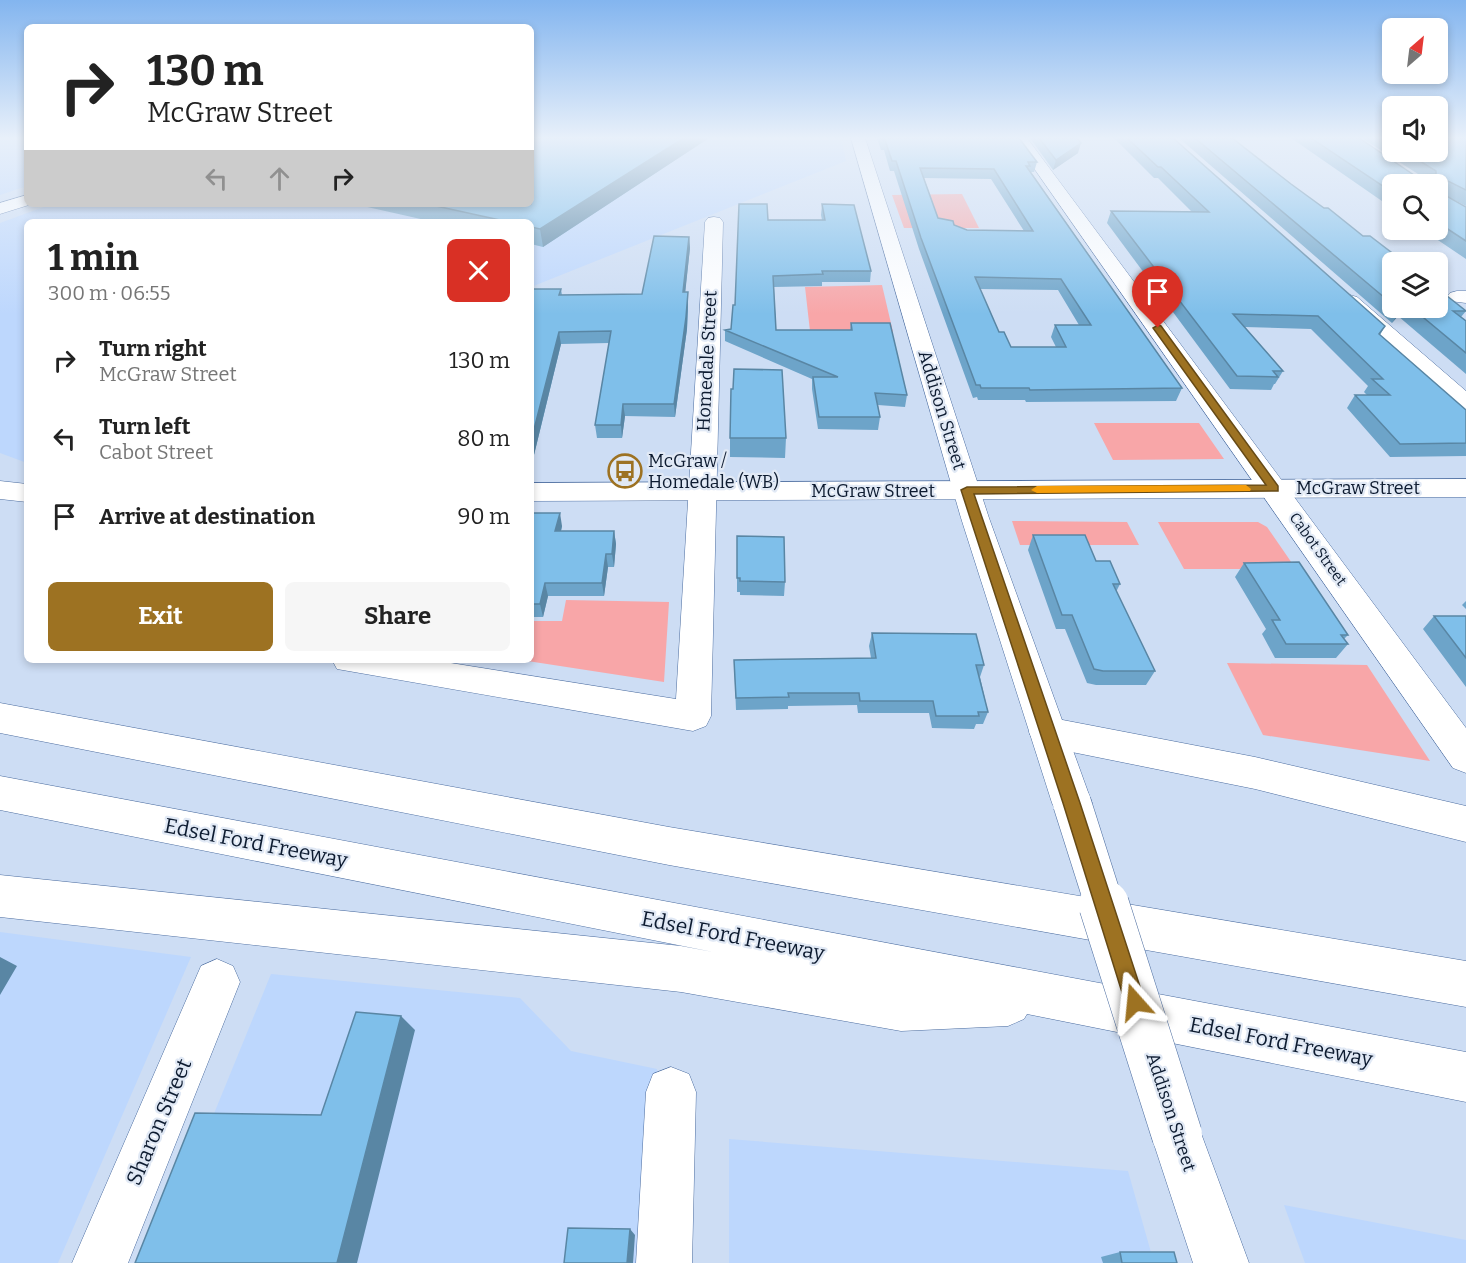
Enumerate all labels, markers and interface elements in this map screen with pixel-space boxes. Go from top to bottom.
north arrow [1382,18,1448,84]
map controls [1382,18,1448,318]
text: 130 m [147,46,264,96]
icon: right [48,48,126,126]
button: sound [1382,96,1448,162]
text: McGraw Street [147,97,333,129]
icon: left [200,162,233,195]
icon: ahead [263,162,296,195]
icon: right [326,162,359,195]
button: search [1382,174,1448,240]
text: 1 min [48,236,139,280]
button: close [447,239,510,302]
button: layers [1382,252,1448,318]
pin [1132,266,1183,328]
icon: arrive [1141,275,1174,308]
text: 300 m · 06:55 [48,281,170,305]
street label: Homedale Street [692,289,722,432]
text: Turn right [99,335,207,362]
icon: right [48,344,81,377]
text: 130 m [449,347,510,374]
street label: Addison Street [913,348,971,473]
text: McGraw Street [99,362,237,386]
text: Turn left [99,413,191,440]
icon: left [48,422,81,455]
text: 80 m [457,425,510,452]
text: Cabot Street [99,440,213,464]
place label: McGraw / Homedale (WB) [648,450,779,493]
bus stop icon: McGraw / Homedale (WB) [607,453,643,489]
street label: McGraw Street [1296,477,1420,499]
street label: McGraw Street [811,480,935,502]
icon: arrive [48,500,81,533]
text: Arrive at destination [99,503,315,530]
text: 90 m [458,503,510,530]
street label: Cabot Street [1286,509,1351,589]
button: Exit [48,582,273,651]
button: Share [285,582,510,651]
street label: Edsel Ford Freeway [162,812,351,874]
street label: Edsel Ford Freeway [639,905,828,967]
position arrow [1103,970,1167,1034]
street label: Edsel Ford Freeway [1187,1011,1376,1073]
street label: Addison Street [1141,1050,1201,1175]
street label: Sharon Street [121,1055,197,1189]

